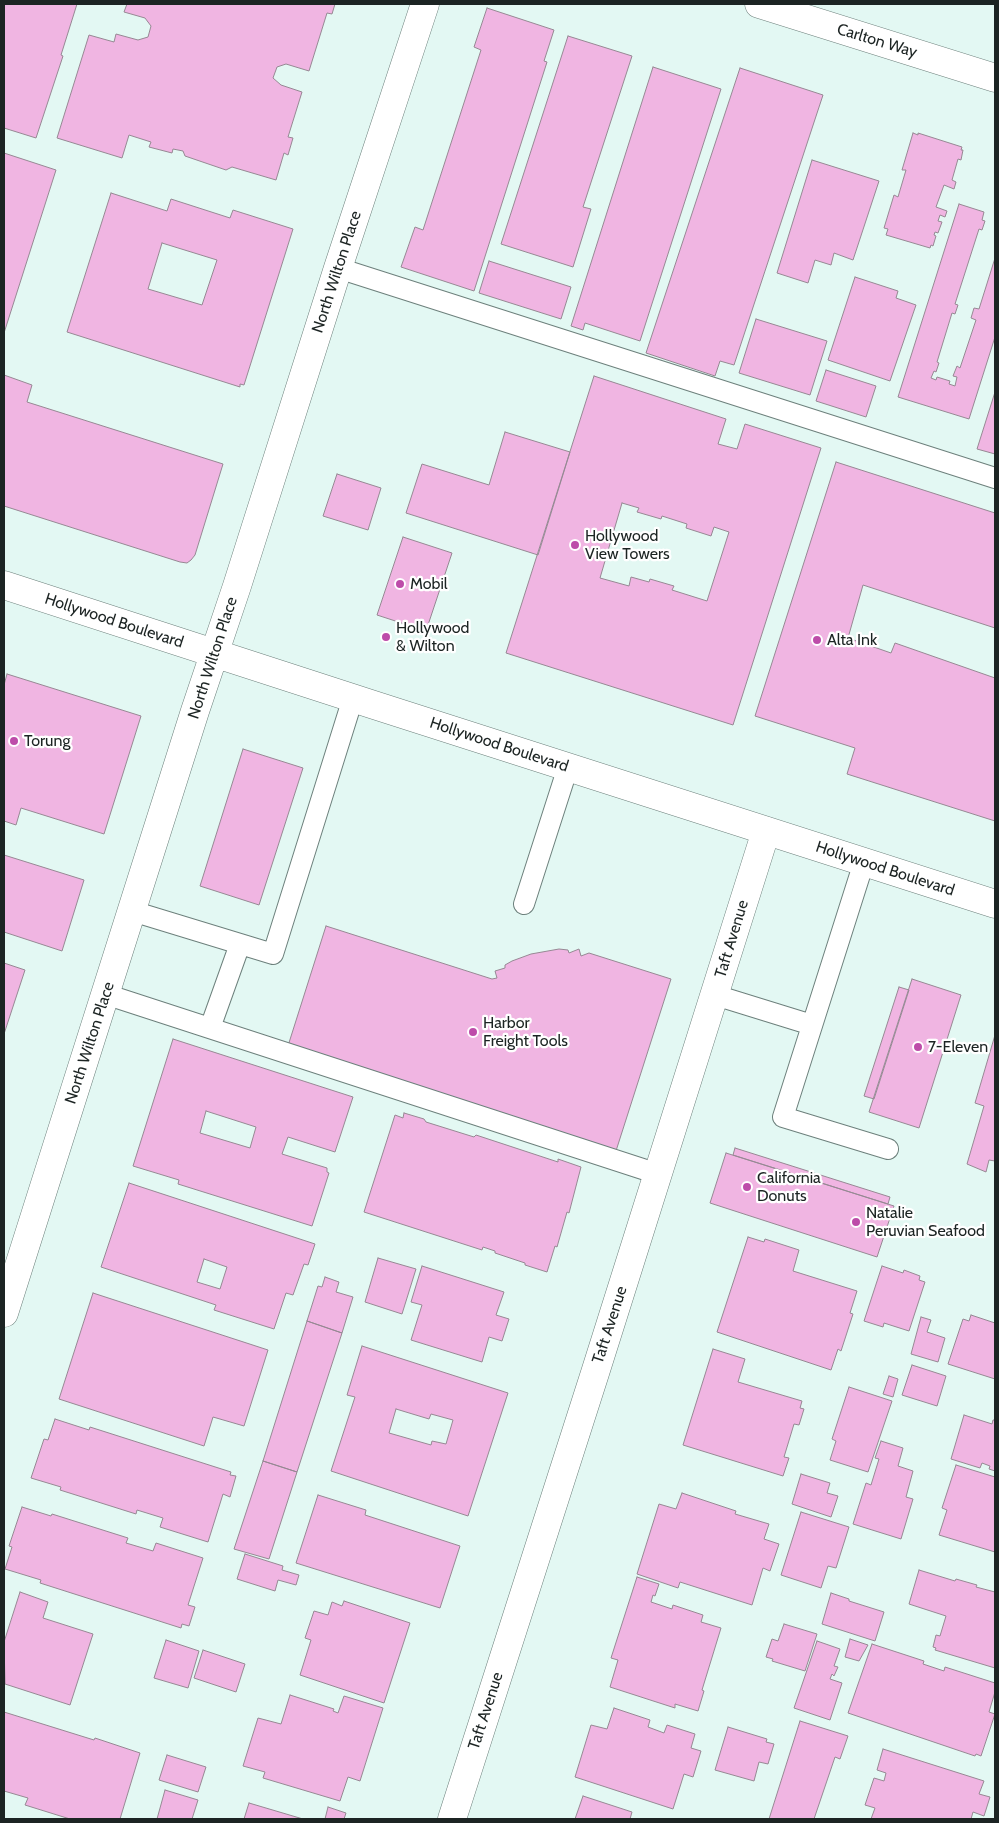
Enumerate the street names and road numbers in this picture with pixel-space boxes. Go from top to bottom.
street label: Carlton Way [835,20,919,62]
street label: North Wilton Place [308,209,366,335]
street label: Hollywood Boulevard [42,590,186,652]
street label: North Wilton Place [184,595,242,721]
street label: Hollywood Boulevard [427,714,571,776]
street label: Hollywood Boulevard [813,838,957,900]
street label: Taft Avenue [711,898,753,980]
street label: North Wilton Place [61,980,119,1106]
street label: Taft Avenue [588,1284,632,1366]
street label: Taft Avenue [464,1670,508,1752]

